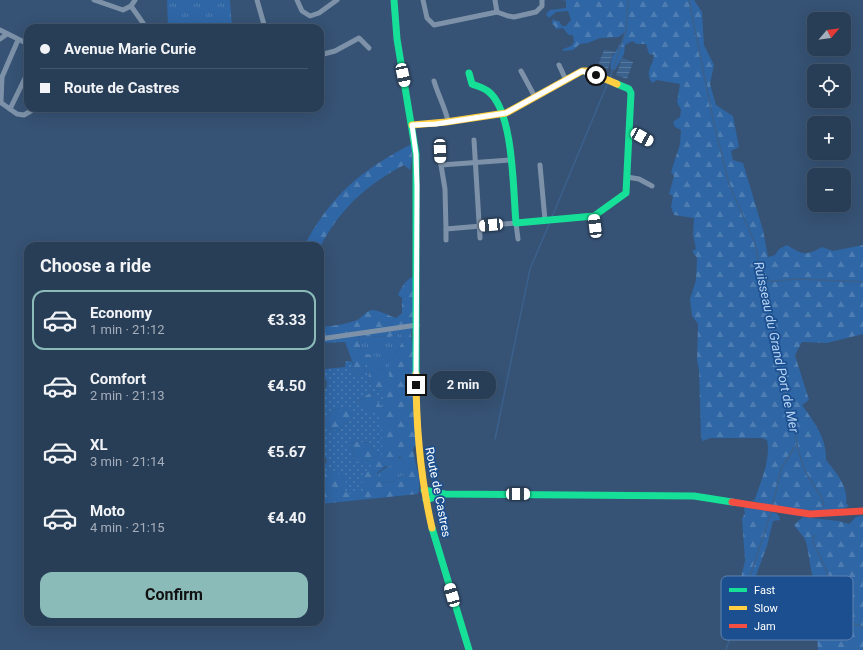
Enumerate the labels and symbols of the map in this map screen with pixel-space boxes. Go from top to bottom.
north arrow [807,12,851,56]
car [395,62,411,88]
route start [587,66,605,84]
car [629,126,655,148]
car [434,139,446,163]
car [588,213,602,239]
car [479,218,503,232]
water label: Ruisseau du Grand Port de Mer [751,260,802,435]
callout: 2 min [430,371,496,399]
route end [407,376,425,394]
street label: Route de Castres [422,446,454,538]
car [506,488,530,500]
legend [721,576,853,640]
car [443,582,461,608]
text: Fast [754,584,776,597]
text: Slow [754,602,778,615]
text: Jam [754,620,776,633]

